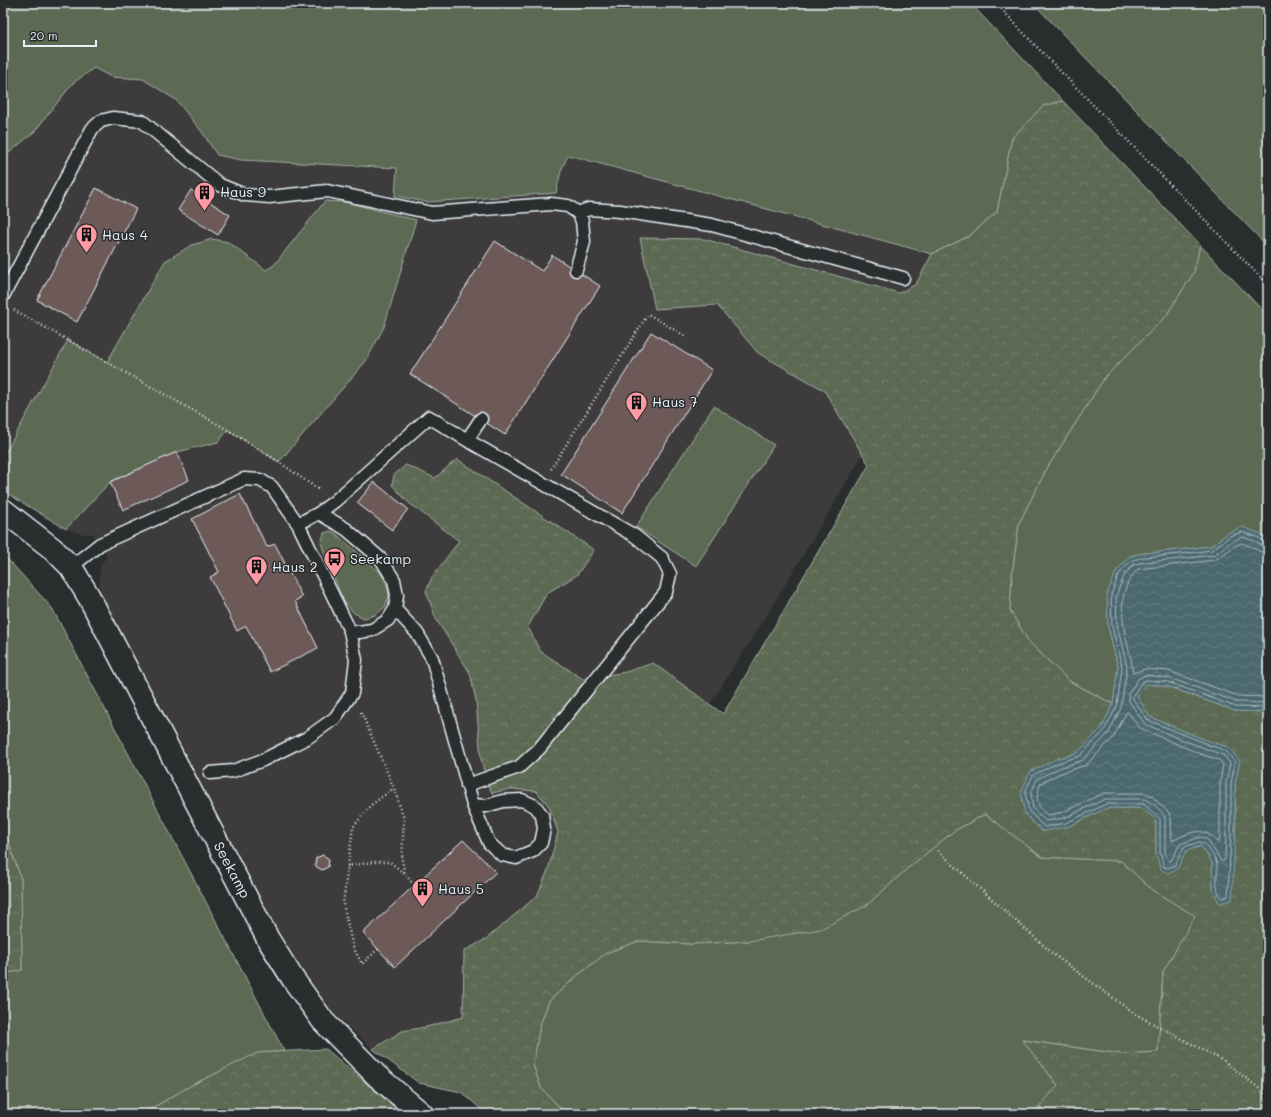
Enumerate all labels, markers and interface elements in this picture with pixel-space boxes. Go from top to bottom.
scale bar [24,22,96,48]
text: 20 m [30,27,58,43]
building icon: Haus 9 [191,179,217,212]
place label: Haus 9 [220,182,266,201]
building icon: Haus 4 [73,222,99,255]
place label: Haus 4 [102,225,149,244]
building icon: Haus 7 [623,389,649,422]
place label: Haus 7 [652,392,698,411]
bus stop icon: Seekamp [322,546,348,579]
place label: Seekamp [350,549,411,568]
building icon: Haus 2 [243,554,269,587]
place label: Haus 2 [272,557,317,576]
street label: Seekamp [210,838,255,901]
building icon: Haus 5 [410,876,436,909]
place label: Haus 5 [438,879,484,898]

